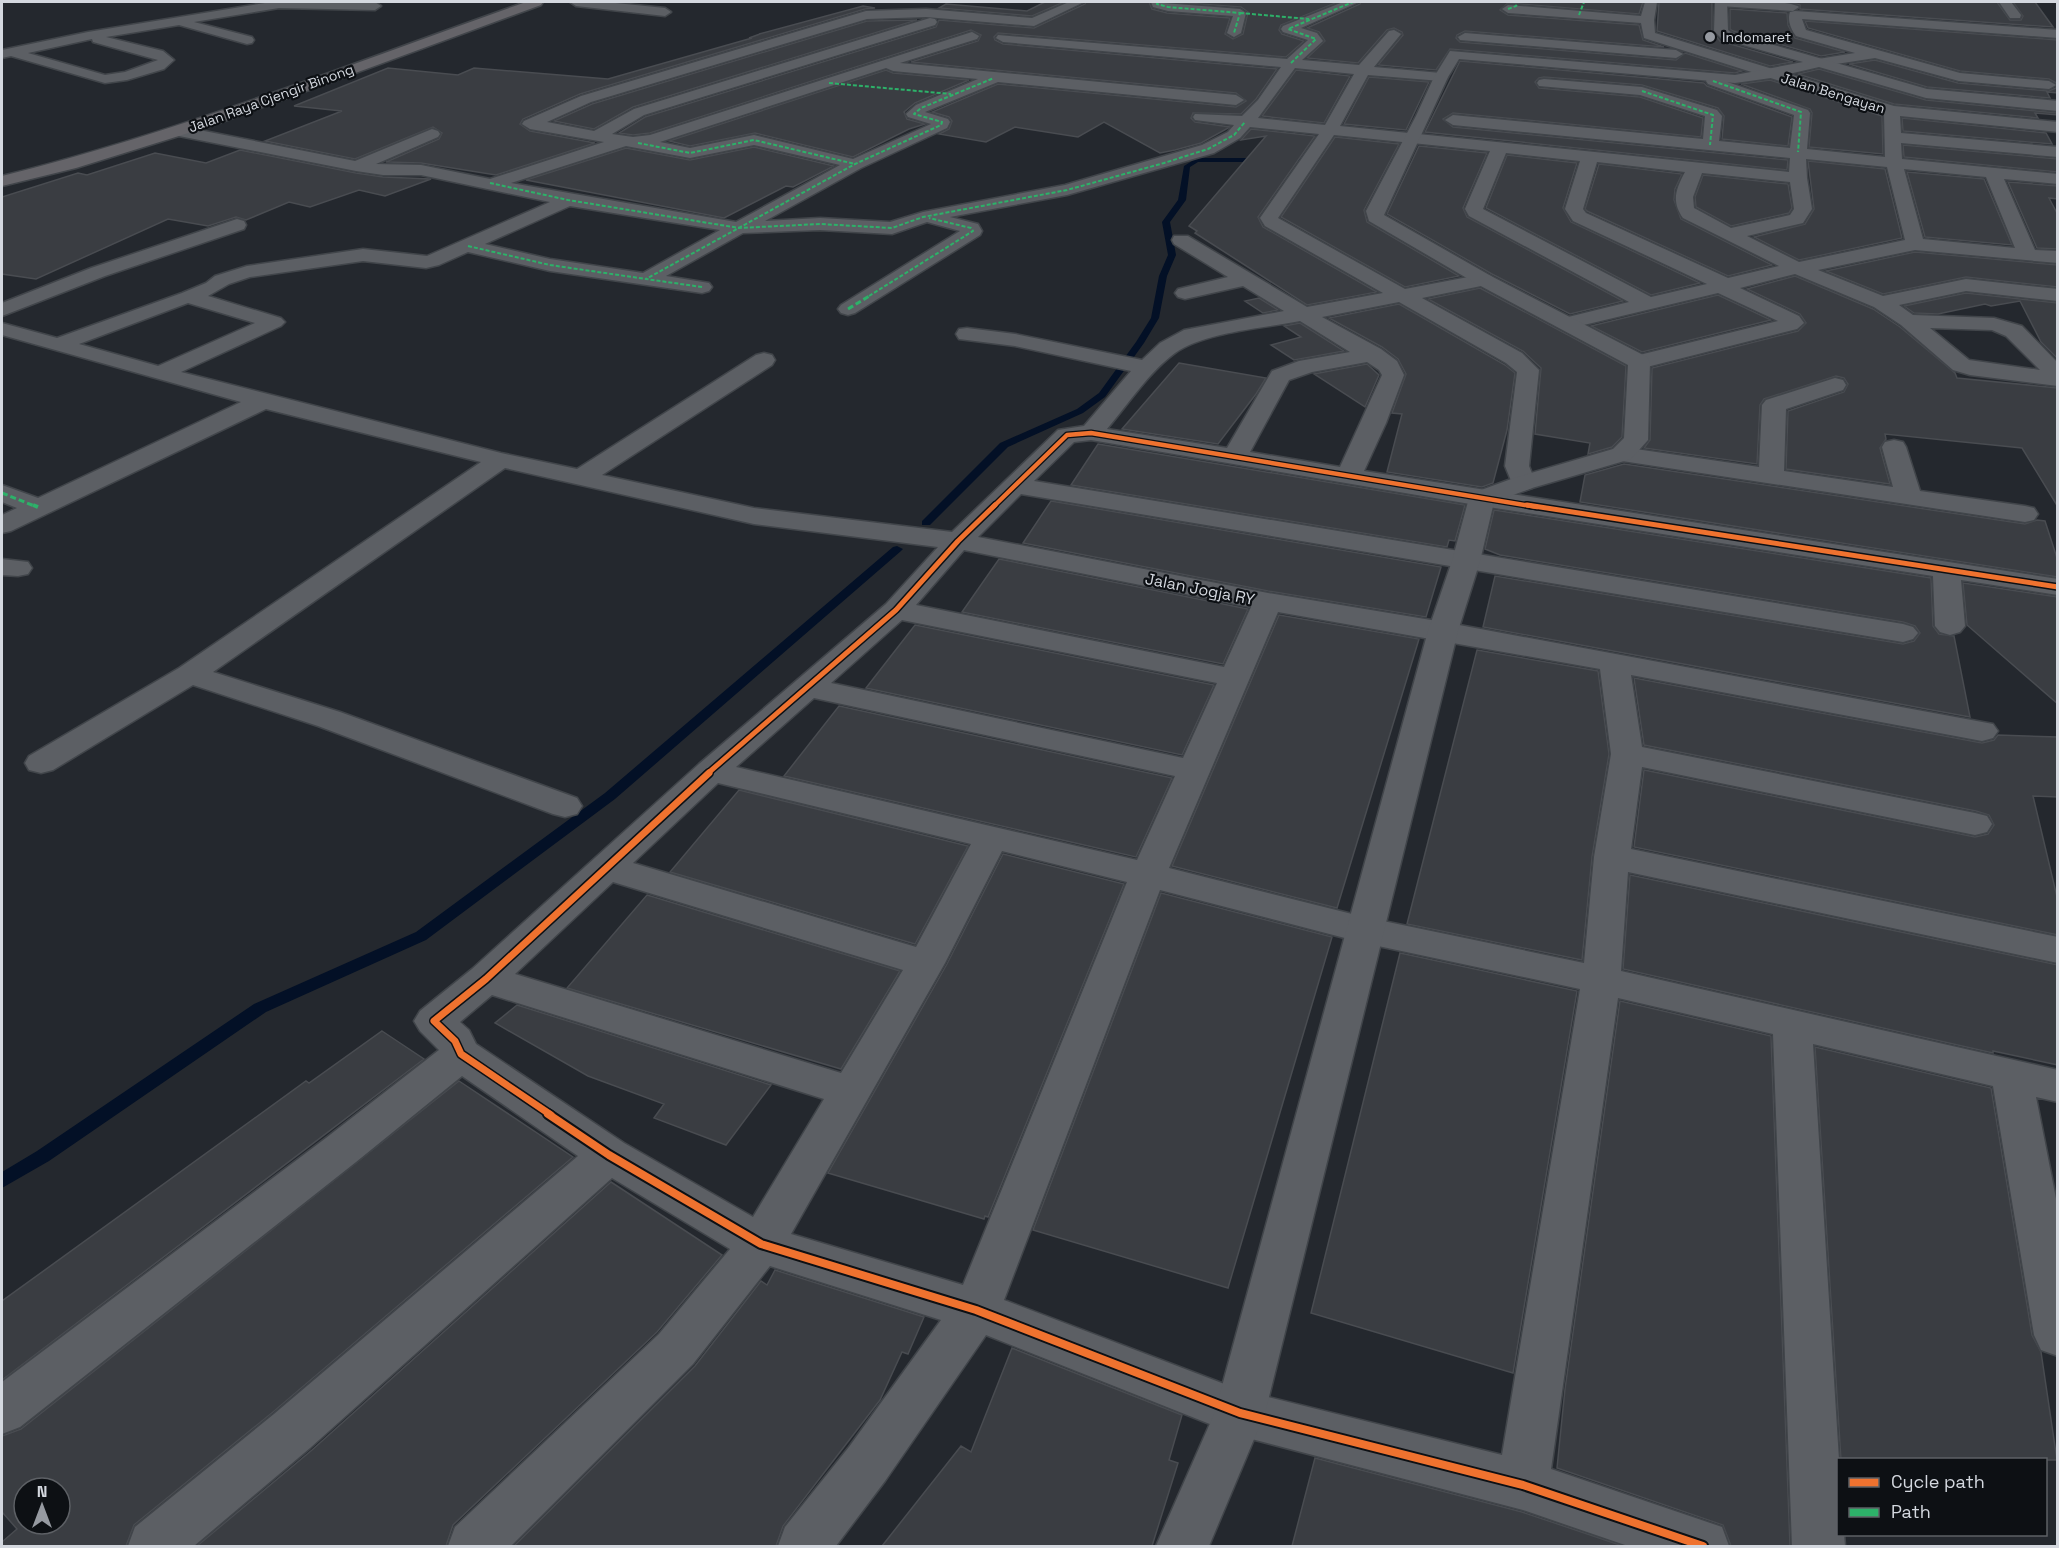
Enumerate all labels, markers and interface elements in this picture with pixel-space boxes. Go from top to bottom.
place label: Indomaret [1722,28,1791,46]
marker: Indomaret [1703,30,1717,44]
street label: Jalan Raya Cjengir Binong [186,60,356,136]
street label: Jalan Bengayan [1779,69,1887,117]
street label: Jalan Jogja RY [1143,568,1257,610]
legend [1837,1458,2047,1536]
text: Cycle path [1891,1470,1985,1493]
north arrow [12,1476,72,1536]
text: N [37,1481,47,1502]
text: Path [1891,1500,1931,1523]

